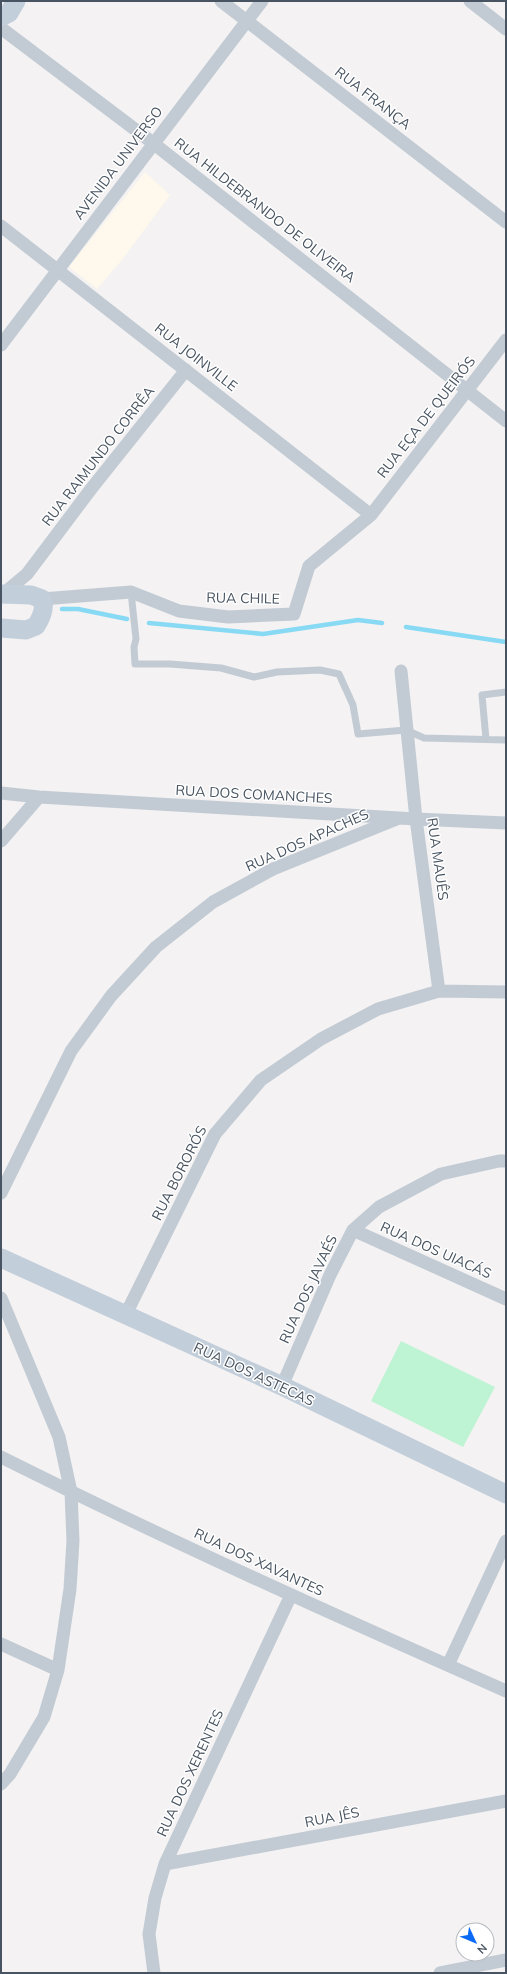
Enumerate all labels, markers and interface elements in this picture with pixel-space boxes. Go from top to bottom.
street label: RUA FRANÇA [331,63,415,134]
street label: AVENIDA UNIVERSO [69,103,167,223]
street label: RUA HILDEBRANDO DE OLIVEIRA [171,134,360,287]
street label: RUA JOINVILLE [151,319,241,395]
street label: RUA EÇA DE QUEIRÓS [373,352,479,481]
street label: RUA RAIMUNDO CORRÊA [38,382,159,530]
street label: RUA CHILE [206,588,280,608]
street label: RUA DOS COMANCHES [175,781,333,807]
street label: RUA DOS APACHES [243,805,372,875]
street label: RUA MAUÊS [423,817,453,902]
street label: RUA BORORÓS [147,1122,211,1223]
street label: RUA DOS UIACÁS [378,1217,495,1283]
street label: RUA DOS JAVAÉS [275,1232,341,1346]
street label: RUA DOS ASTECAS [191,1338,317,1410]
street label: RUA DOS XAVANTES [191,1524,327,1600]
street label: RUA DOS XERENTES [153,1706,228,1840]
street label: RUA JÊS [303,1803,361,1831]
north arrow [455,1922,495,1962]
text: N [474,1941,490,1957]

